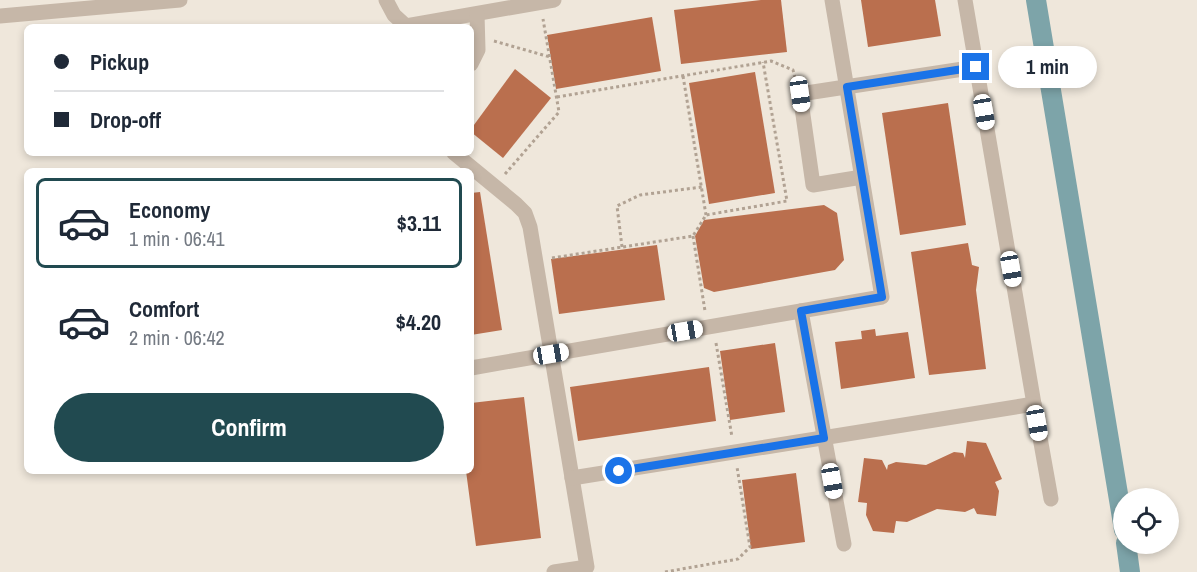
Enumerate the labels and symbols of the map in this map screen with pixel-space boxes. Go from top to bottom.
callout: 1 min [997,46,1096,88]
route end [962,53,989,80]
car [789,75,811,113]
car [972,93,996,131]
car [999,250,1023,288]
car [666,319,704,343]
car [532,342,570,366]
car [1025,404,1049,442]
route start [605,457,632,484]
car [820,462,844,500]

